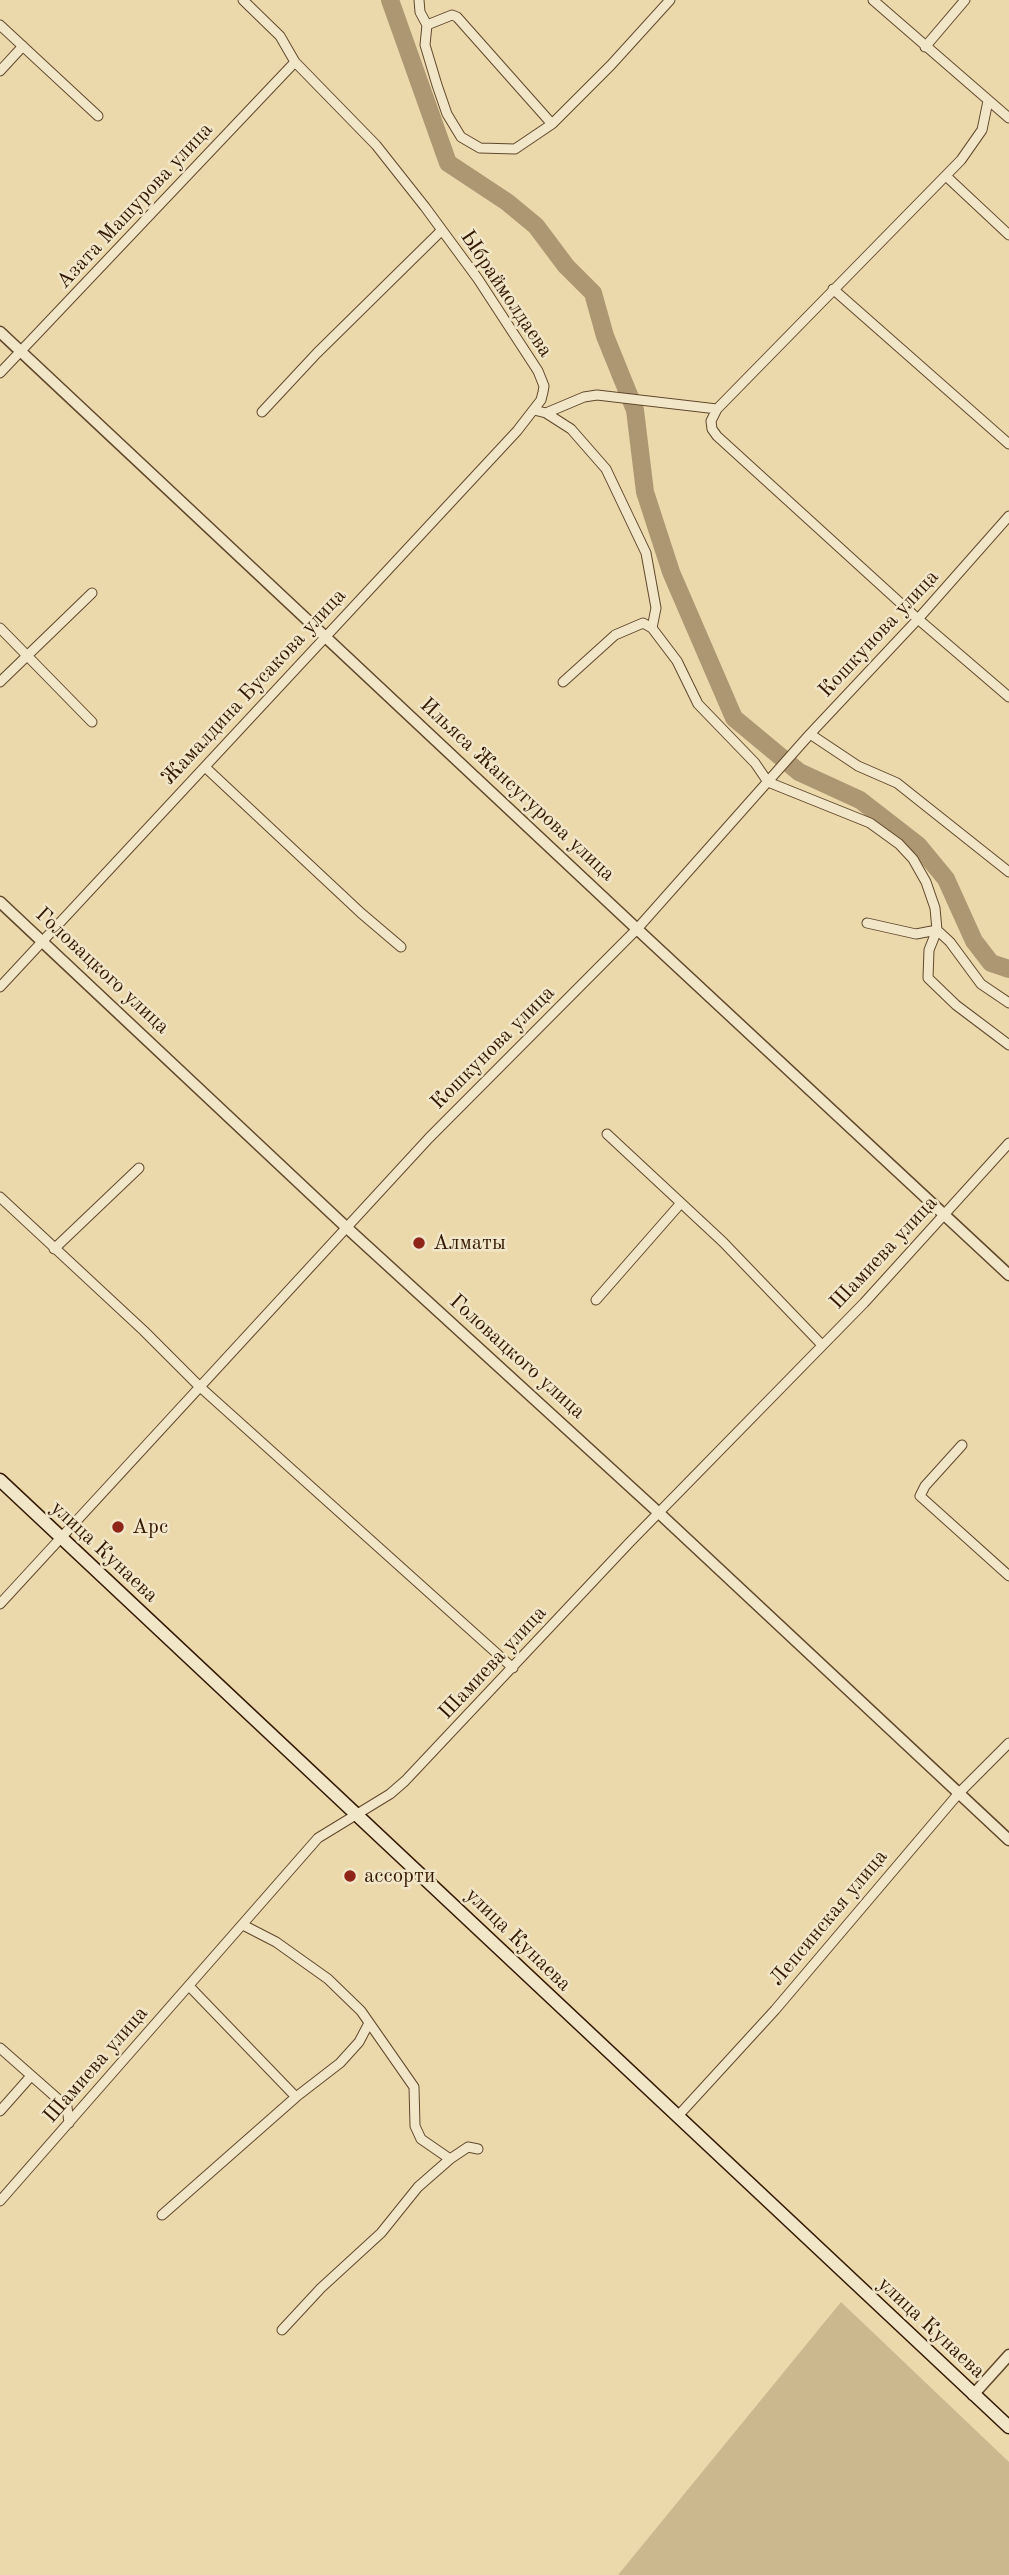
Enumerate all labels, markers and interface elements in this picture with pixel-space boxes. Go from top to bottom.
street label: Азата Машурова улица [51,118,219,294]
street label: Ыбраймолдаева [454,226,558,362]
street label: Кошкунова улица [813,565,945,703]
street label: Жамалдина Бусакова улица [156,584,352,790]
street label: Ильяса Жансугурова улица [414,693,620,887]
street label: Головацкого улица [30,902,174,1040]
street label: Кошкунова улица [426,981,560,1115]
street label: Шамиева улица [825,1191,943,1315]
place label: Алматы [433,1230,506,1256]
marker: Алматы [411,1235,427,1251]
street label: Головацкого улица [444,1289,590,1425]
street label: улица Кунаева [45,1496,163,1608]
place label: Арс [132,1514,168,1540]
marker: Арс [110,1519,126,1535]
street label: Шамиева улица [434,1601,552,1725]
street label: Лепсинская улица [765,1845,893,1991]
place label: ассорти [364,1863,435,1889]
marker: ассорти [342,1868,358,1884]
street label: улица Кунаева [460,1883,576,1997]
street label: Шамиева улица [38,2001,154,2129]
street label: улица Кунаева [872,2272,990,2384]

